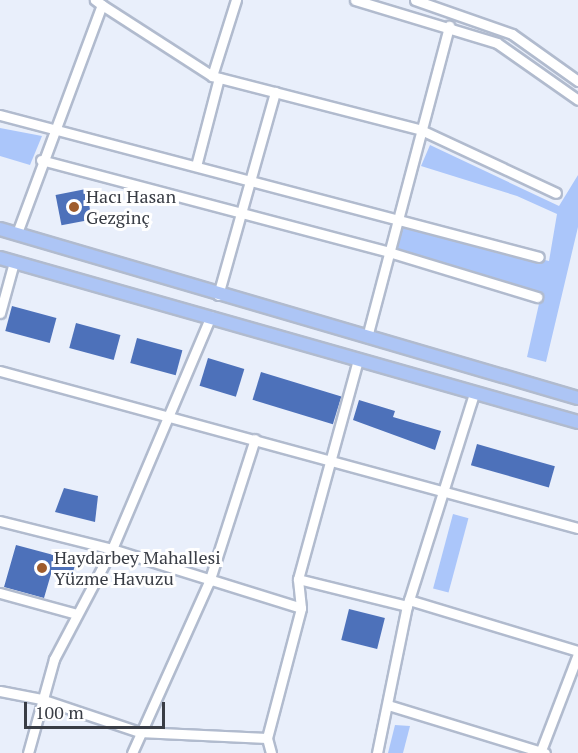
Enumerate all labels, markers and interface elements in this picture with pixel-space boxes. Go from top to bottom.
place label: Hacı Hasan Gezginç [86,186,176,228]
marker: Hacı Hasan Gezginç [67,200,81,214]
place label: Haydarbey Mahallesi Yüzme Havuzu [54,547,221,590]
marker: Haydarbey Mahallesi Yüzme Havuzu [35,561,49,575]
scale bar [27,690,168,728]
text: 100 m [35,700,84,724]

